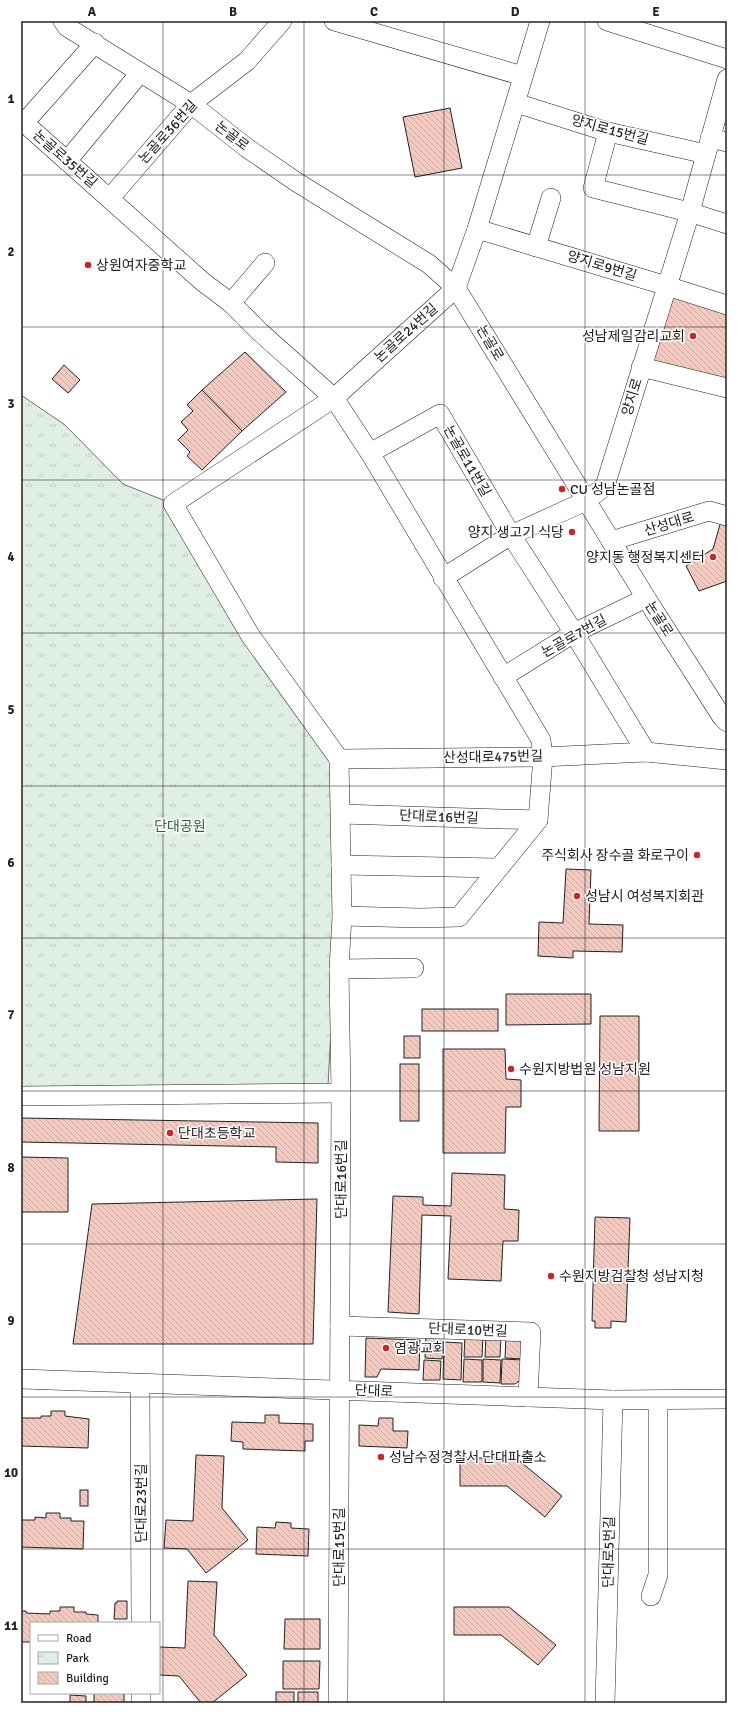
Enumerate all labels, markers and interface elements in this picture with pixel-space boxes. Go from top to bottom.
text: A [88,4,97,20]
text: B [229,4,237,20]
text: C [370,4,378,20]
text: D [511,4,520,20]
text: E [652,4,660,20]
text: 1 [7,91,15,107]
street label: 논골로36번길 [135,97,201,167]
street label: 양지로15번길 [569,111,651,149]
street label: 논골로 [212,117,253,155]
street label: 논골로35번길 [29,126,101,192]
text: 2 [7,244,15,260]
street label: 양지로9번길 [565,247,639,285]
place label: 상원여자중학교 [96,257,186,274]
marker: 상원여자중학교 [83,260,93,270]
street label: 논골로24번길 [371,300,441,366]
street label: 논골로 [473,322,507,364]
place label: 성남제일감리교회 [582,328,685,345]
marker: 성남제일감리교회 [688,331,698,341]
street label: 양지로 [618,376,646,418]
text: 3 [7,396,15,412]
street label: 논골로11번길 [440,422,494,500]
place label: CU 성남논골점 [570,481,655,498]
marker: CU 성남논골점 [557,484,567,494]
street label: 산성대로 [642,508,696,540]
place label: 양지 생고기 식당 [468,524,564,541]
marker: 양지 생고기 식당 [567,527,577,537]
text: 4 [7,549,15,565]
place label: 양지동 행정복지센터 [586,549,705,566]
marker: 양지동 행정복지센터 [708,552,718,562]
street label: 논골로 [641,598,677,640]
street label: 논골로7번길 [538,611,610,661]
text: 5 [7,702,15,718]
street label: 산성대로475번길 [443,748,543,766]
street label: 단대로16번길 [399,807,479,827]
park label: 단대공원 [154,818,206,835]
place label: 주식회사 장수골 화로구이 [541,847,689,864]
marker: 주식회사 장수골 화로구이 [692,850,702,860]
text: 6 [7,855,15,871]
place label: 성남시 여성복지회관 [585,888,704,905]
marker: 성남시 여성복지회관 [572,891,582,901]
text: 7 [7,1007,15,1023]
place label: 수원지방법원 성남지원 [519,1061,651,1078]
marker: 수원지방법원 성남지원 [506,1064,516,1074]
place label: 단대초등학교 [178,1125,255,1142]
marker: 단대초등학교 [165,1128,175,1138]
street label: 단대로16번길 [333,1139,350,1219]
text: 8 [7,1160,15,1176]
place label: 수원지방검찰청 성남지청 [559,1268,704,1285]
marker: 수원지방검찰청 성남지청 [546,1271,556,1281]
text: 9 [7,1313,15,1329]
street label: 단대로10번길 [428,1320,508,1340]
place label: 염광교회 [394,1340,446,1357]
marker: 염광교회 [381,1343,391,1353]
street label: 단대로 [354,1382,394,1400]
place label: 성남수정경찰서 단대파출소 [389,1449,547,1466]
marker: 성남수정경찰서 단대파출소 [376,1452,386,1462]
street label: 단대로23번길 [133,1463,150,1543]
text: 10 [4,1465,18,1481]
street label: 단대로15번길 [331,1507,348,1587]
street label: 단대로5번길 [600,1516,618,1588]
text: 11 [4,1618,18,1634]
legend [30,1622,160,1694]
text: Road [66,1631,92,1646]
text: Park [66,1651,89,1666]
text: Building [66,1671,109,1686]

